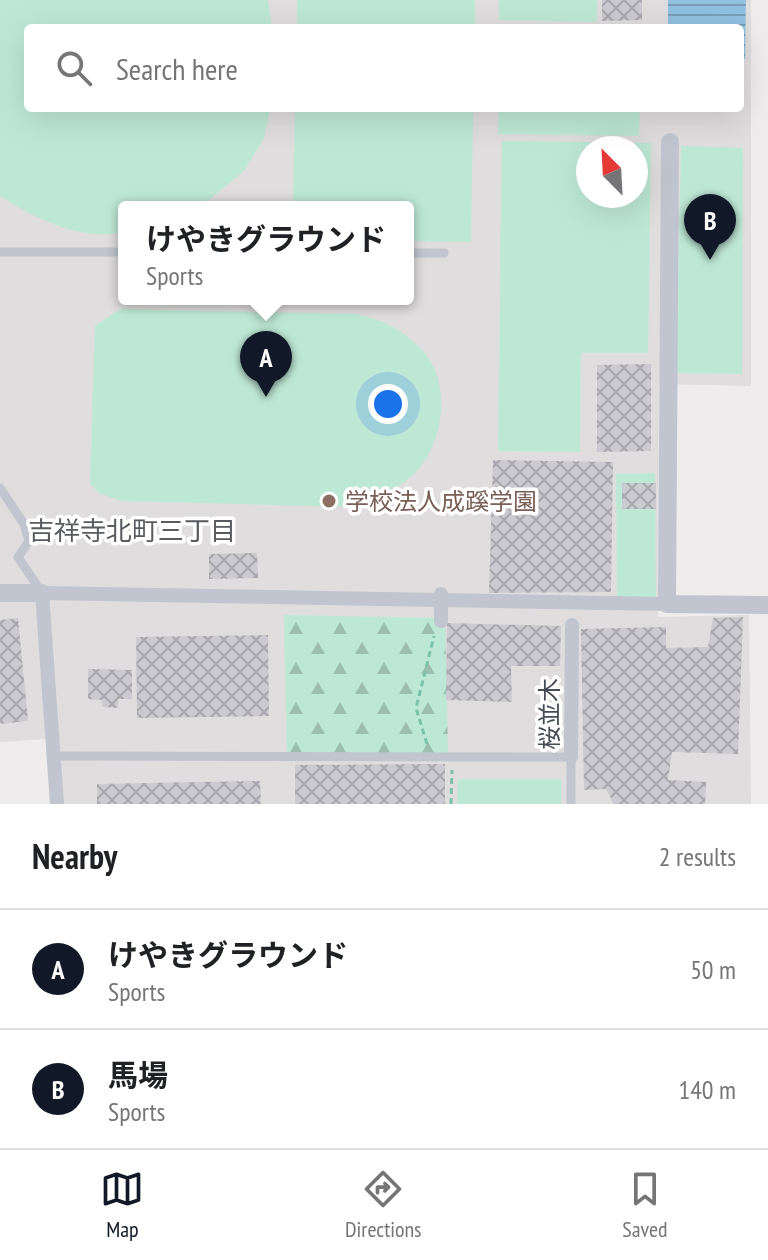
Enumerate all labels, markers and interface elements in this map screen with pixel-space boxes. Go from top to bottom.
search box [24,24,744,112]
icon: search [52,46,96,90]
text: Search here [116,49,238,88]
north arrow [576,136,648,208]
pin: B [684,194,736,260]
popup [118,201,414,305]
text: けやきグラウンド [146,219,386,258]
text: Sports [146,259,203,292]
pin: A [240,331,292,397]
your location [368,384,408,424]
place label: 学校法人成蹊学園 [345,486,537,517]
marker: 学校法人成蹊学園 [320,492,338,510]
district label: 吉祥寺北町三丁目 [28,514,236,547]
street label: 桜並木 [534,678,565,750]
text: Nearby [32,834,117,878]
text: 2 results [659,840,736,873]
text: けやきグラウンド [108,935,348,974]
text: A [51,953,65,986]
text: 50 m [690,953,736,986]
text: Sports [108,975,165,1008]
text: 馬場 [108,1055,168,1094]
text: B [52,1073,64,1106]
text: 140 m [678,1073,736,1106]
text: Sports [108,1095,165,1128]
tab: Map [100,1167,144,1243]
tab: Directions [345,1167,422,1243]
tab: Saved [622,1167,668,1243]

